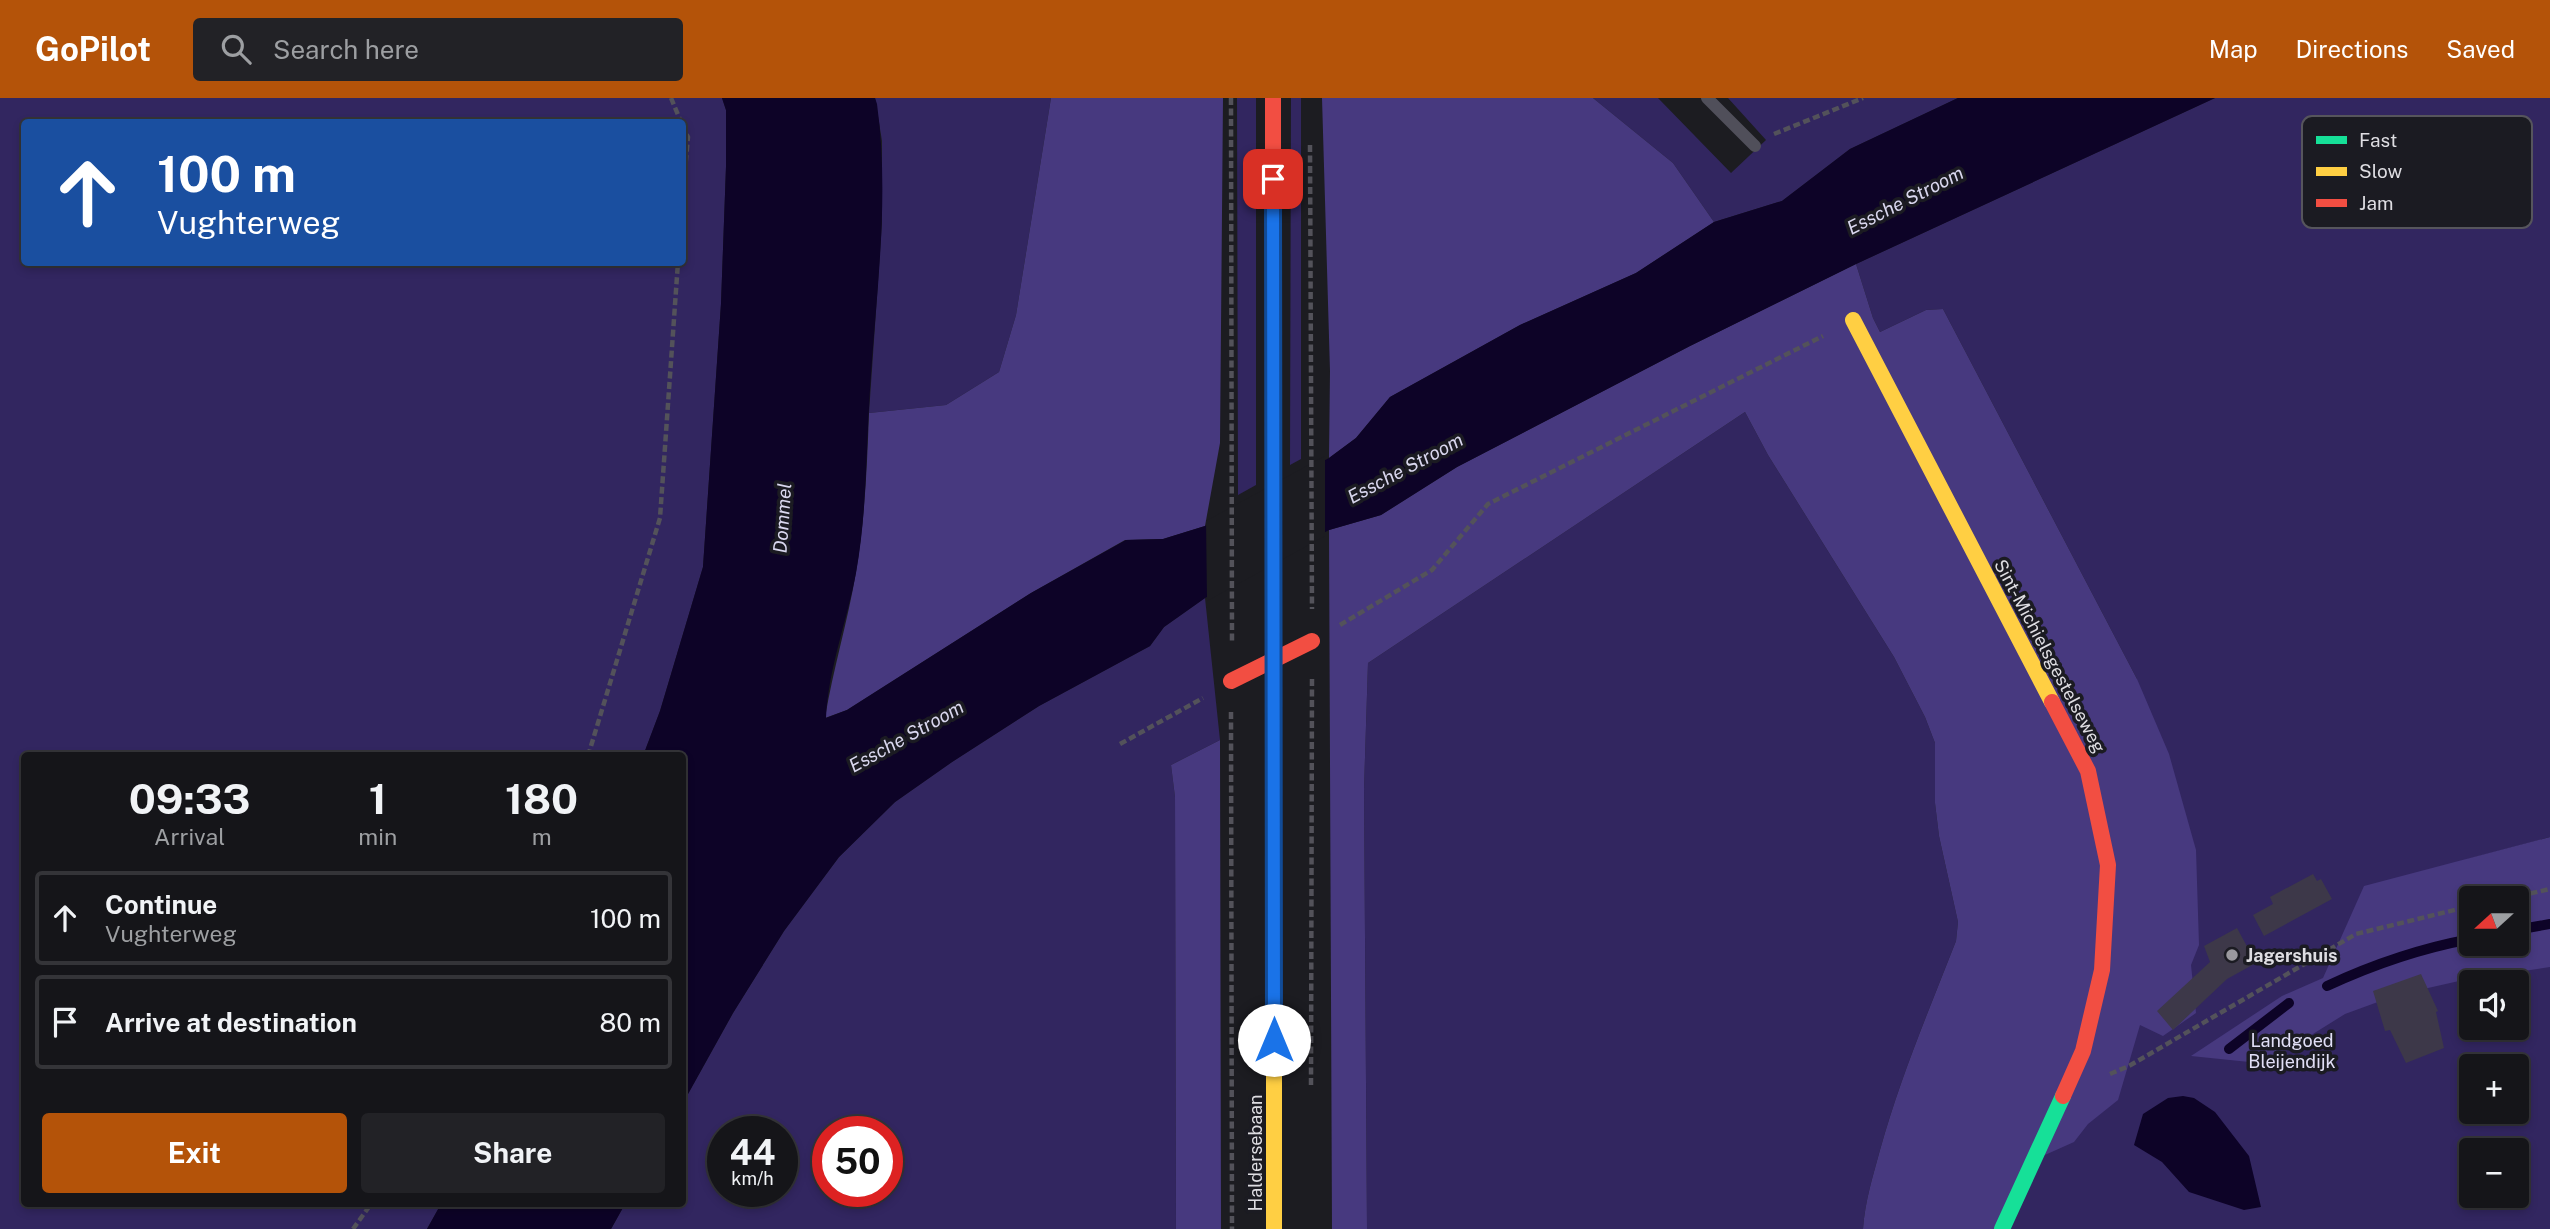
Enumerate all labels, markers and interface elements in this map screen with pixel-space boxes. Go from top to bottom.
search box [193,18,683,81]
text: GoPilot [35,30,151,68]
icon: search [217,30,255,68]
text: Search here [273,34,419,65]
text: Map [2209,35,2258,63]
text: Directions [2296,35,2408,63]
text: Saved [2446,35,2515,63]
legend [2302,116,2532,228]
text: Fast [2359,129,2397,151]
text: 100 m [157,145,296,203]
icon: ahead [42,147,133,238]
pin [1243,149,1303,209]
icon: arrive [1254,160,1292,198]
text: Slow [2359,160,2403,182]
water label: Essche Stroom [1843,161,1967,239]
text: Jam [2359,192,2393,214]
text: Vughterweg [157,204,340,241]
water label: Essche Stroom [1343,428,1467,508]
water label: Dommel [769,482,795,554]
street label: Sint-Michielsgestelseweg [1990,556,2110,756]
water label: Essche Stroom [845,695,967,777]
text: 09:33 [129,774,250,823]
text: 1 [369,774,387,823]
text: 180 [505,774,578,823]
text: Arrival [154,823,225,850]
text: min [358,823,397,850]
text: m [532,823,552,850]
north arrow [2459,886,2529,956]
map controls [2459,886,2529,1208]
text: Continue [105,889,217,920]
icon: ahead [46,899,84,937]
text: 100 m [590,903,661,934]
text: Vughterweg [105,920,237,947]
place label: Jagershuis [2246,945,2338,966]
marker: Jagershuis [2224,947,2240,963]
button: sound [2459,970,2529,1040]
icon: arrive [46,1003,84,1041]
position arrow [1237,1003,1311,1077]
text: Arrive at destination [105,1007,357,1038]
text: 80 m [600,1007,661,1038]
park label: Landgoed Bleijendijk [2248,1030,2336,1072]
button: + [2459,1054,2529,1124]
street label: Haldersebaan [1245,1095,1266,1211]
button: Exit [42,1113,347,1193]
button: Share [361,1113,665,1193]
speed limit sign: 50 [812,1116,903,1207]
text: 44 [730,1132,775,1173]
button: − [2459,1138,2529,1208]
text: km/h [731,1168,774,1189]

